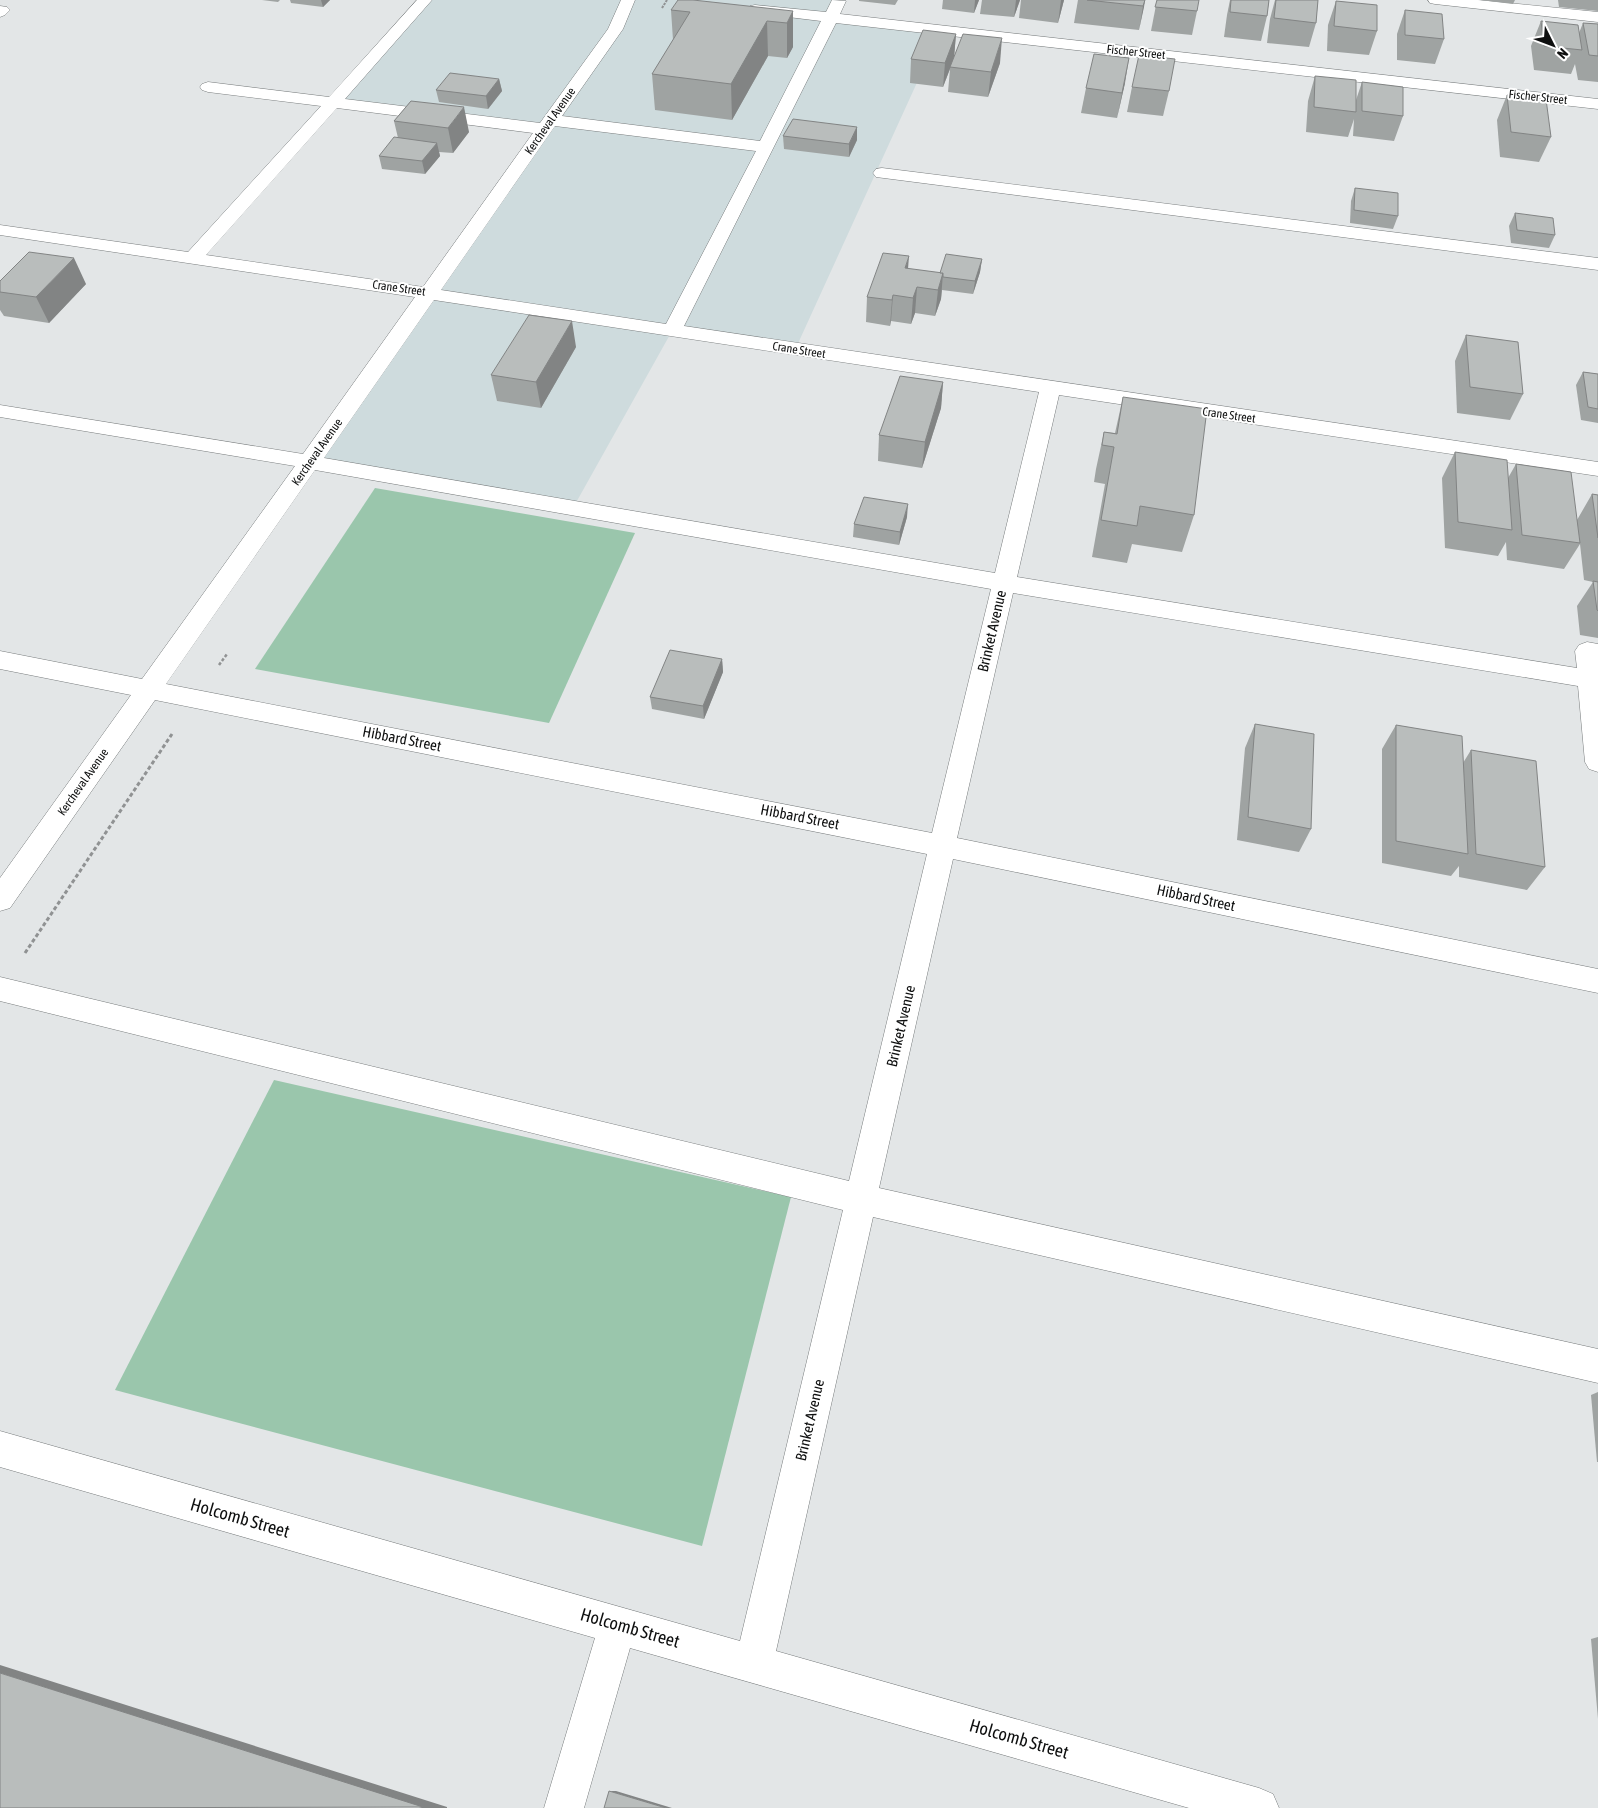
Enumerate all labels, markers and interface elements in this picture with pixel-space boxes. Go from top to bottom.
north arrow [1528,20,1578,70]
street label: Fischer Street [1106,42,1167,62]
text: N [1554,45,1571,62]
street label: Kercheval Avenue [522,85,578,157]
street label: Fischer Street [1508,87,1569,107]
street label: Crane Street [372,277,427,299]
street label: Crane Street [771,339,827,361]
street label: Crane Street [1202,404,1257,426]
street label: Kercheval Avenue [289,416,345,488]
street label: Brinket Avenue [974,588,1009,673]
street label: Hibbard Street [361,723,443,754]
street label: Kercheval Avenue [55,746,111,818]
street label: Hibbard Street [759,801,841,832]
street label: Hibbard Street [1155,881,1237,914]
street label: Brinket Avenue [883,983,918,1068]
street label: Brinket Avenue [792,1377,827,1462]
street label: Holcomb Street [188,1493,292,1542]
street label: Holcomb Street [578,1603,682,1652]
street label: Holcomb Street [967,1714,1071,1763]

